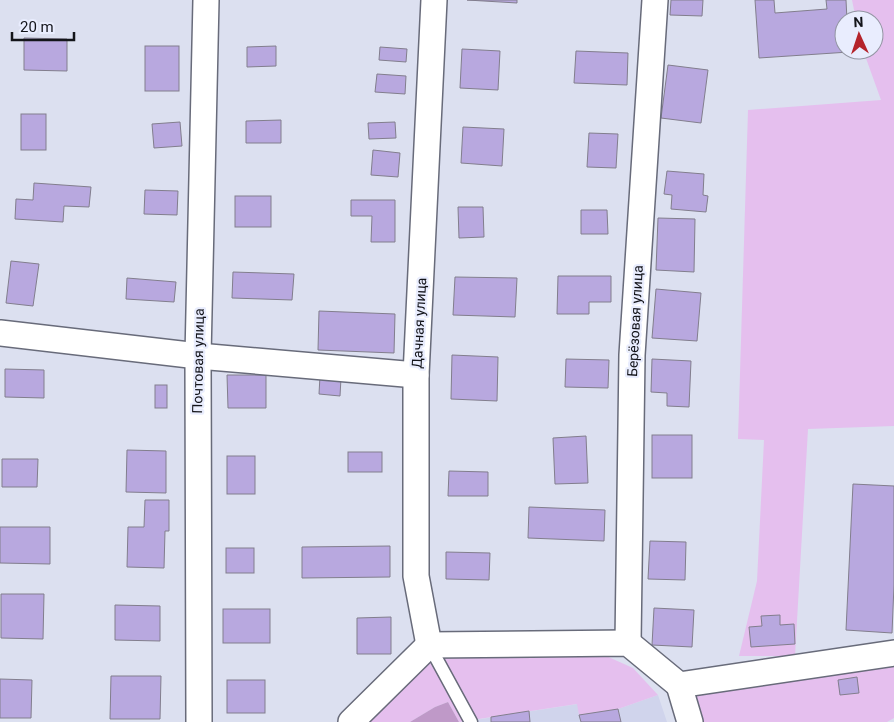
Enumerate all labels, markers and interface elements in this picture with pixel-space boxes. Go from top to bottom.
scale bar [12,10,75,42]
north arrow [834,10,884,60]
text: N [853,14,864,30]
text: 20 m [20,18,54,36]
street label: Берёзовая улица [624,265,646,377]
street label: Дачная улица [409,277,429,369]
street label: Почтовая улица [189,308,207,414]

